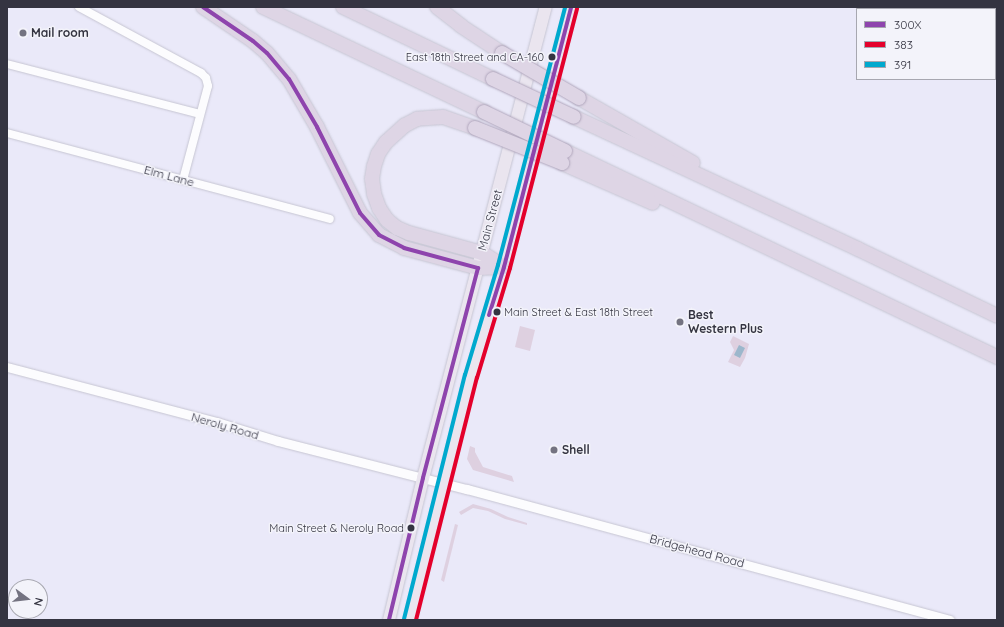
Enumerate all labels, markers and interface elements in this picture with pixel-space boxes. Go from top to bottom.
legend [856,8,996,80]
text: 300X [894,17,921,32]
place label: Mail room [31,26,89,40]
marker: Mail room [18,28,28,38]
text: 383 [894,37,913,52]
place label: East 18th Street and CA-160 [406,50,544,64]
marker: East 18th Street and CA-160 [547,52,557,62]
text: 391 [894,57,912,72]
street label: Elm Lane [142,162,196,190]
street label: Main Street [475,188,505,252]
place label: Main Street & East 18th Street [504,305,653,319]
marker: Main Street & East 18th Street [492,307,502,317]
place label: Best Western Plus [688,308,763,336]
marker: Best Western Plus [675,317,685,327]
street label: Neroly Road [190,409,260,443]
place label: Shell [562,443,590,457]
marker: Shell [549,445,559,455]
place label: Main Street & Neroly Road [269,521,404,535]
marker: Main Street & Neroly Road [406,523,416,533]
street label: Bridgehead Road [648,531,746,571]
north arrow [8,579,48,619]
text: N [31,596,46,608]

